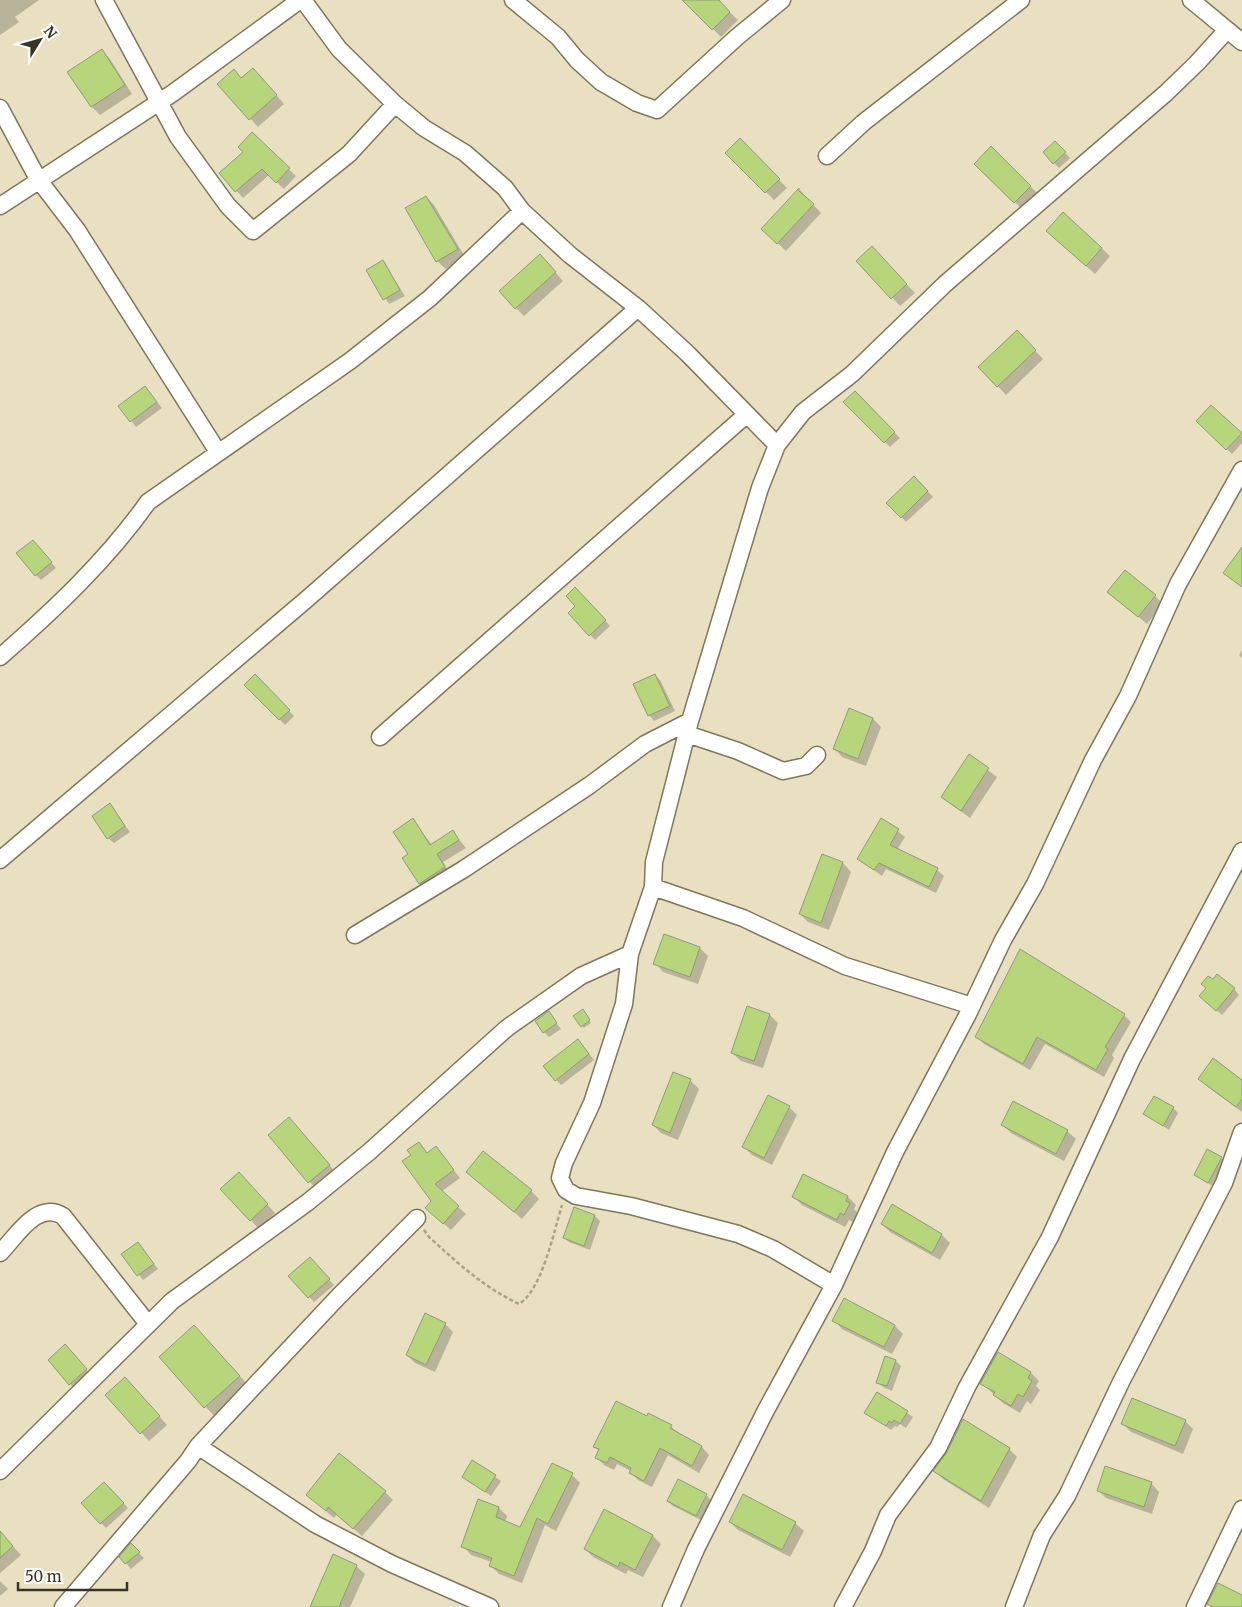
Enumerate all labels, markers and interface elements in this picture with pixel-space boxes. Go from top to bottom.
north arrow [15,15,65,65]
text: N [40,22,61,42]
scale bar [18,1560,126,1592]
text: 50 m [25,1567,62,1586]

